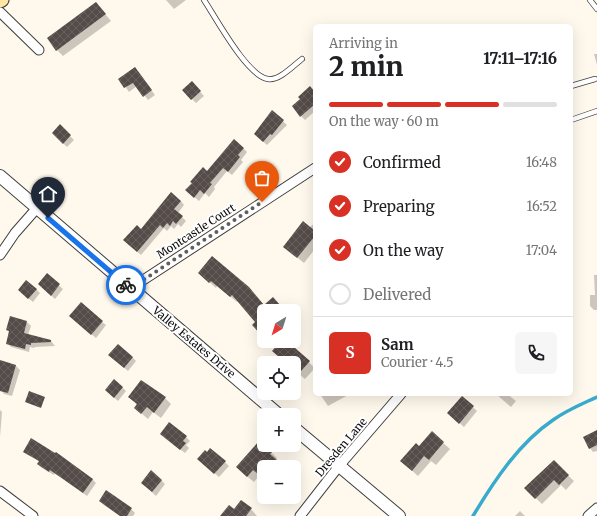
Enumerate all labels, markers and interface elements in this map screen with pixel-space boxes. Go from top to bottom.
text: Arriving in [329,35,398,52]
text: 17:11–17:16 [483,49,557,68]
text: 2 min [329,50,403,83]
text: On the way · 60 m [329,113,439,130]
icon: check [329,151,351,173]
text: Confirmed [363,153,441,172]
text: 16:48 [526,154,557,171]
pin [245,161,279,202]
icon: bag [251,167,273,189]
pin [31,177,65,218]
icon: home [37,183,59,205]
icon: check [329,195,351,217]
text: Preparing [363,197,435,216]
text: 16:52 [527,198,557,215]
street label: Montcastle Court [154,200,239,262]
icon: check [329,239,351,261]
text: On the way [363,241,444,260]
text: 17:04 [526,242,557,259]
courier [106,265,146,305]
icon: bike [115,274,137,296]
text: Delivered [363,285,431,304]
street label: Valley Estates Drive [149,303,238,381]
north arrow [257,304,301,348]
map controls [257,304,301,504]
button: phone [515,332,557,374]
text: Sam [381,335,414,354]
text: S [345,343,355,362]
text: Courier · 4.5 [381,354,454,371]
button: locate [257,356,301,400]
button: + [257,408,301,452]
street label: Dresden Lane [312,414,370,479]
button: − [257,460,301,504]

